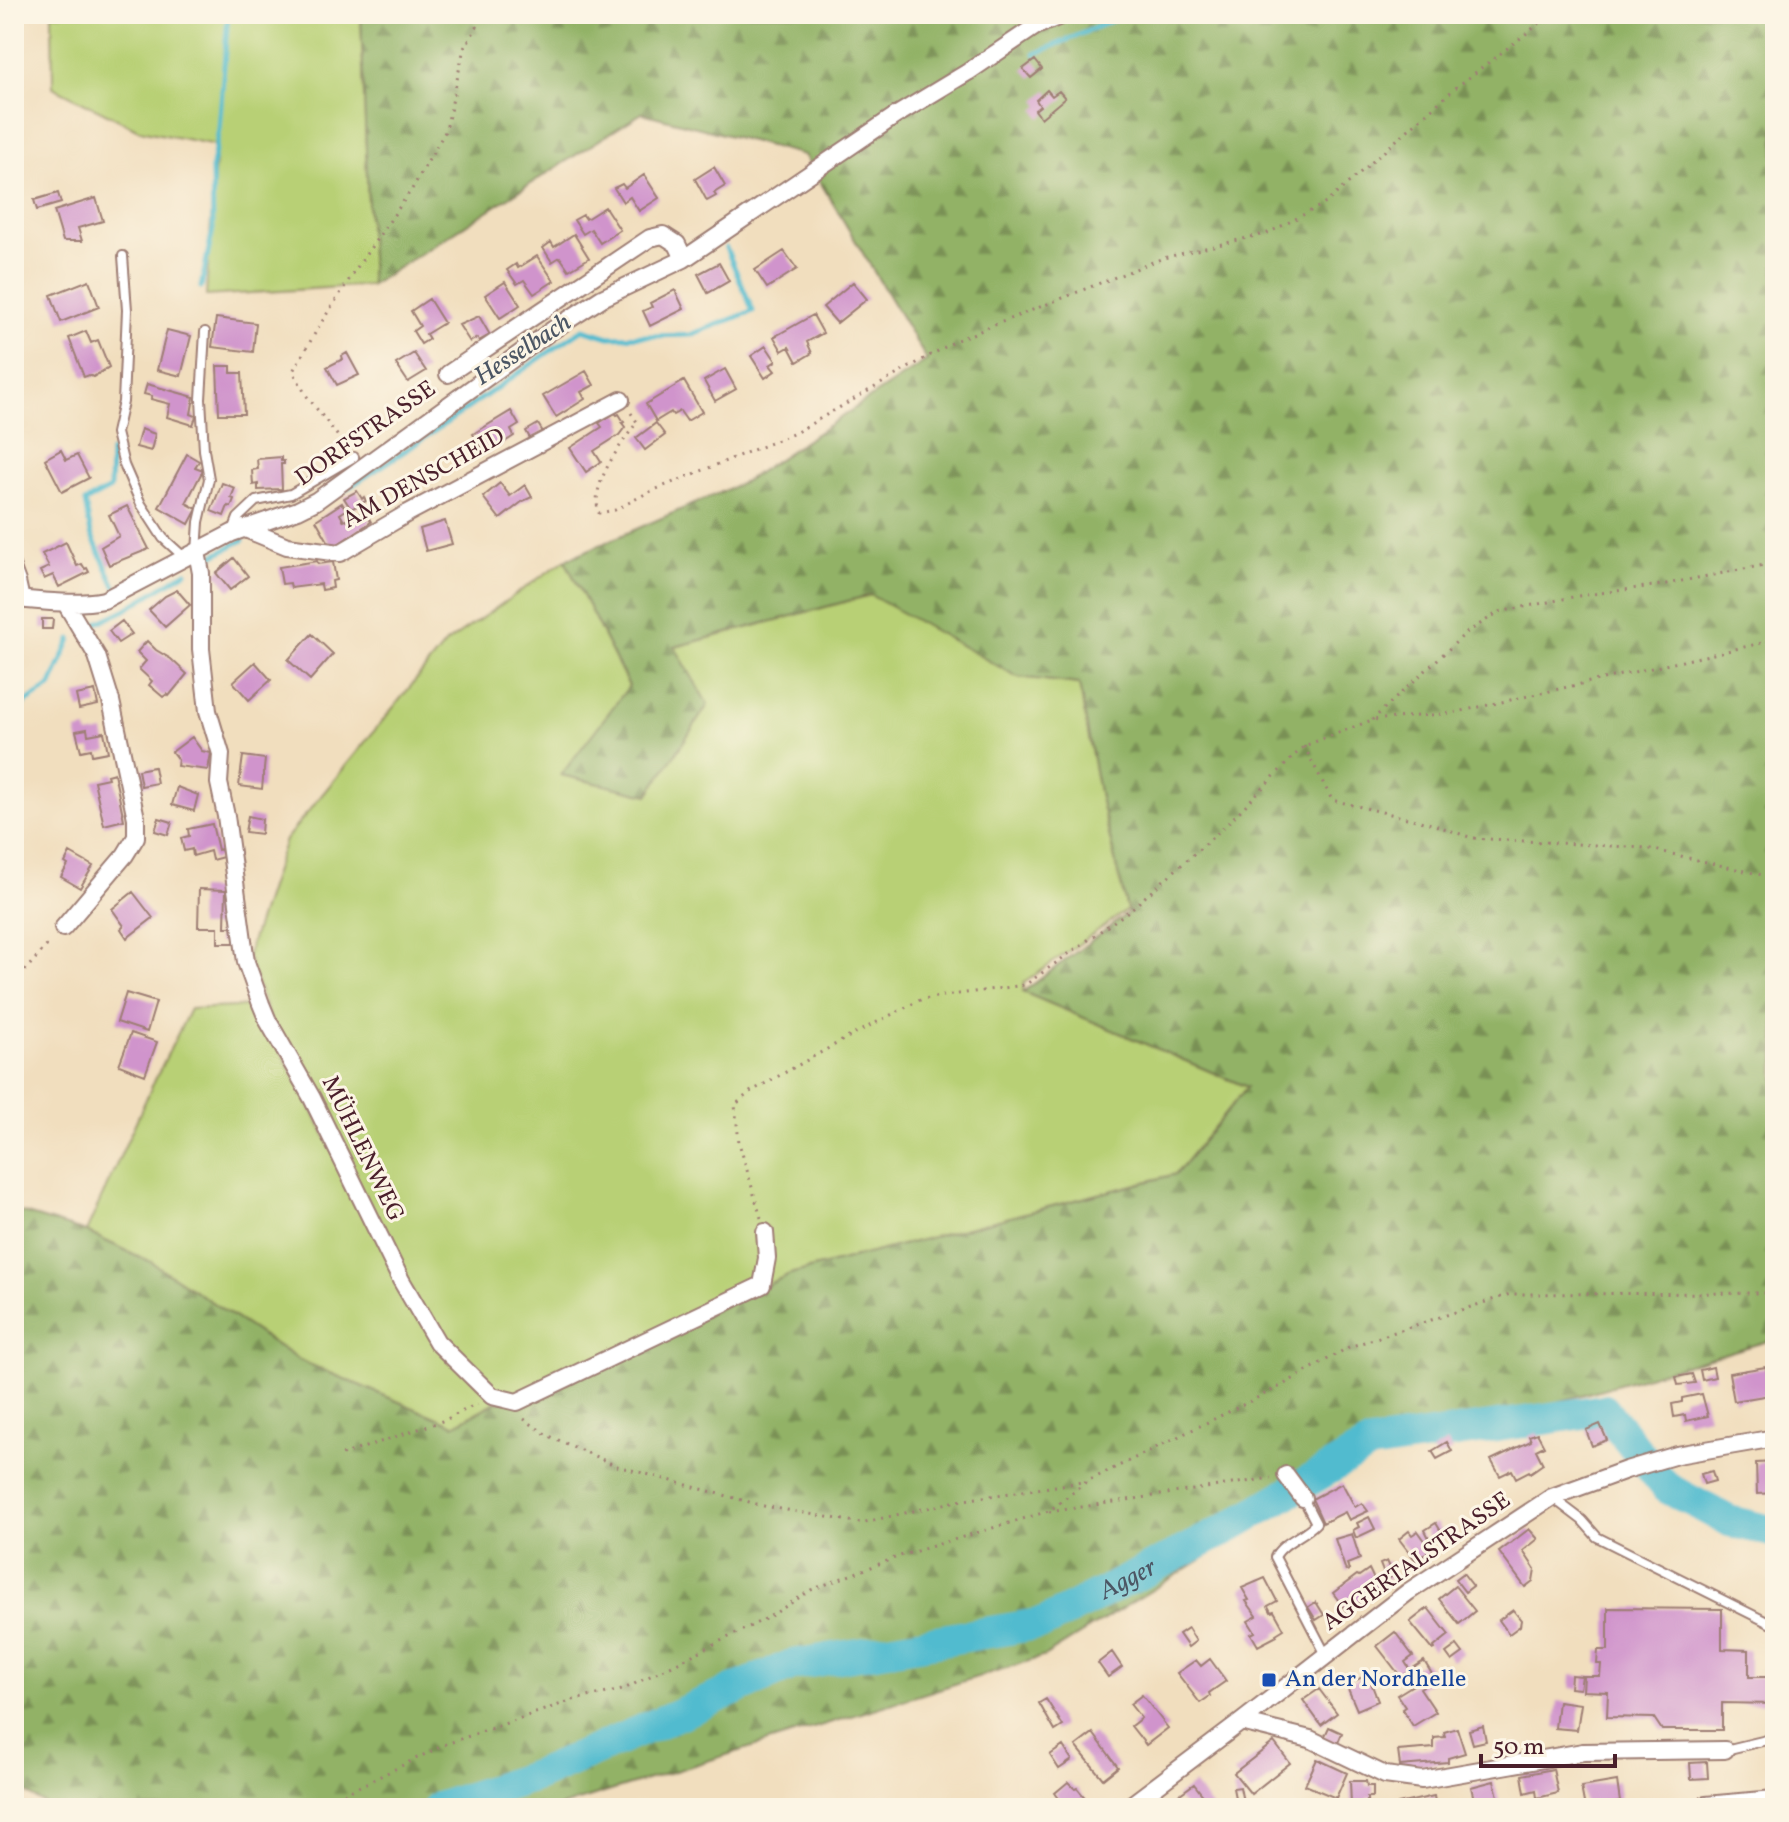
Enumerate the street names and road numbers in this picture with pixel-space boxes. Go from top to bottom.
street label: DORFSTRASSE [289,373,443,495]
street label: AM DENSCHEID [337,420,511,538]
street label: MÜHLENWEG [312,1070,412,1228]
street label: AGGERTALSTRASSE [1316,1484,1518,1640]

